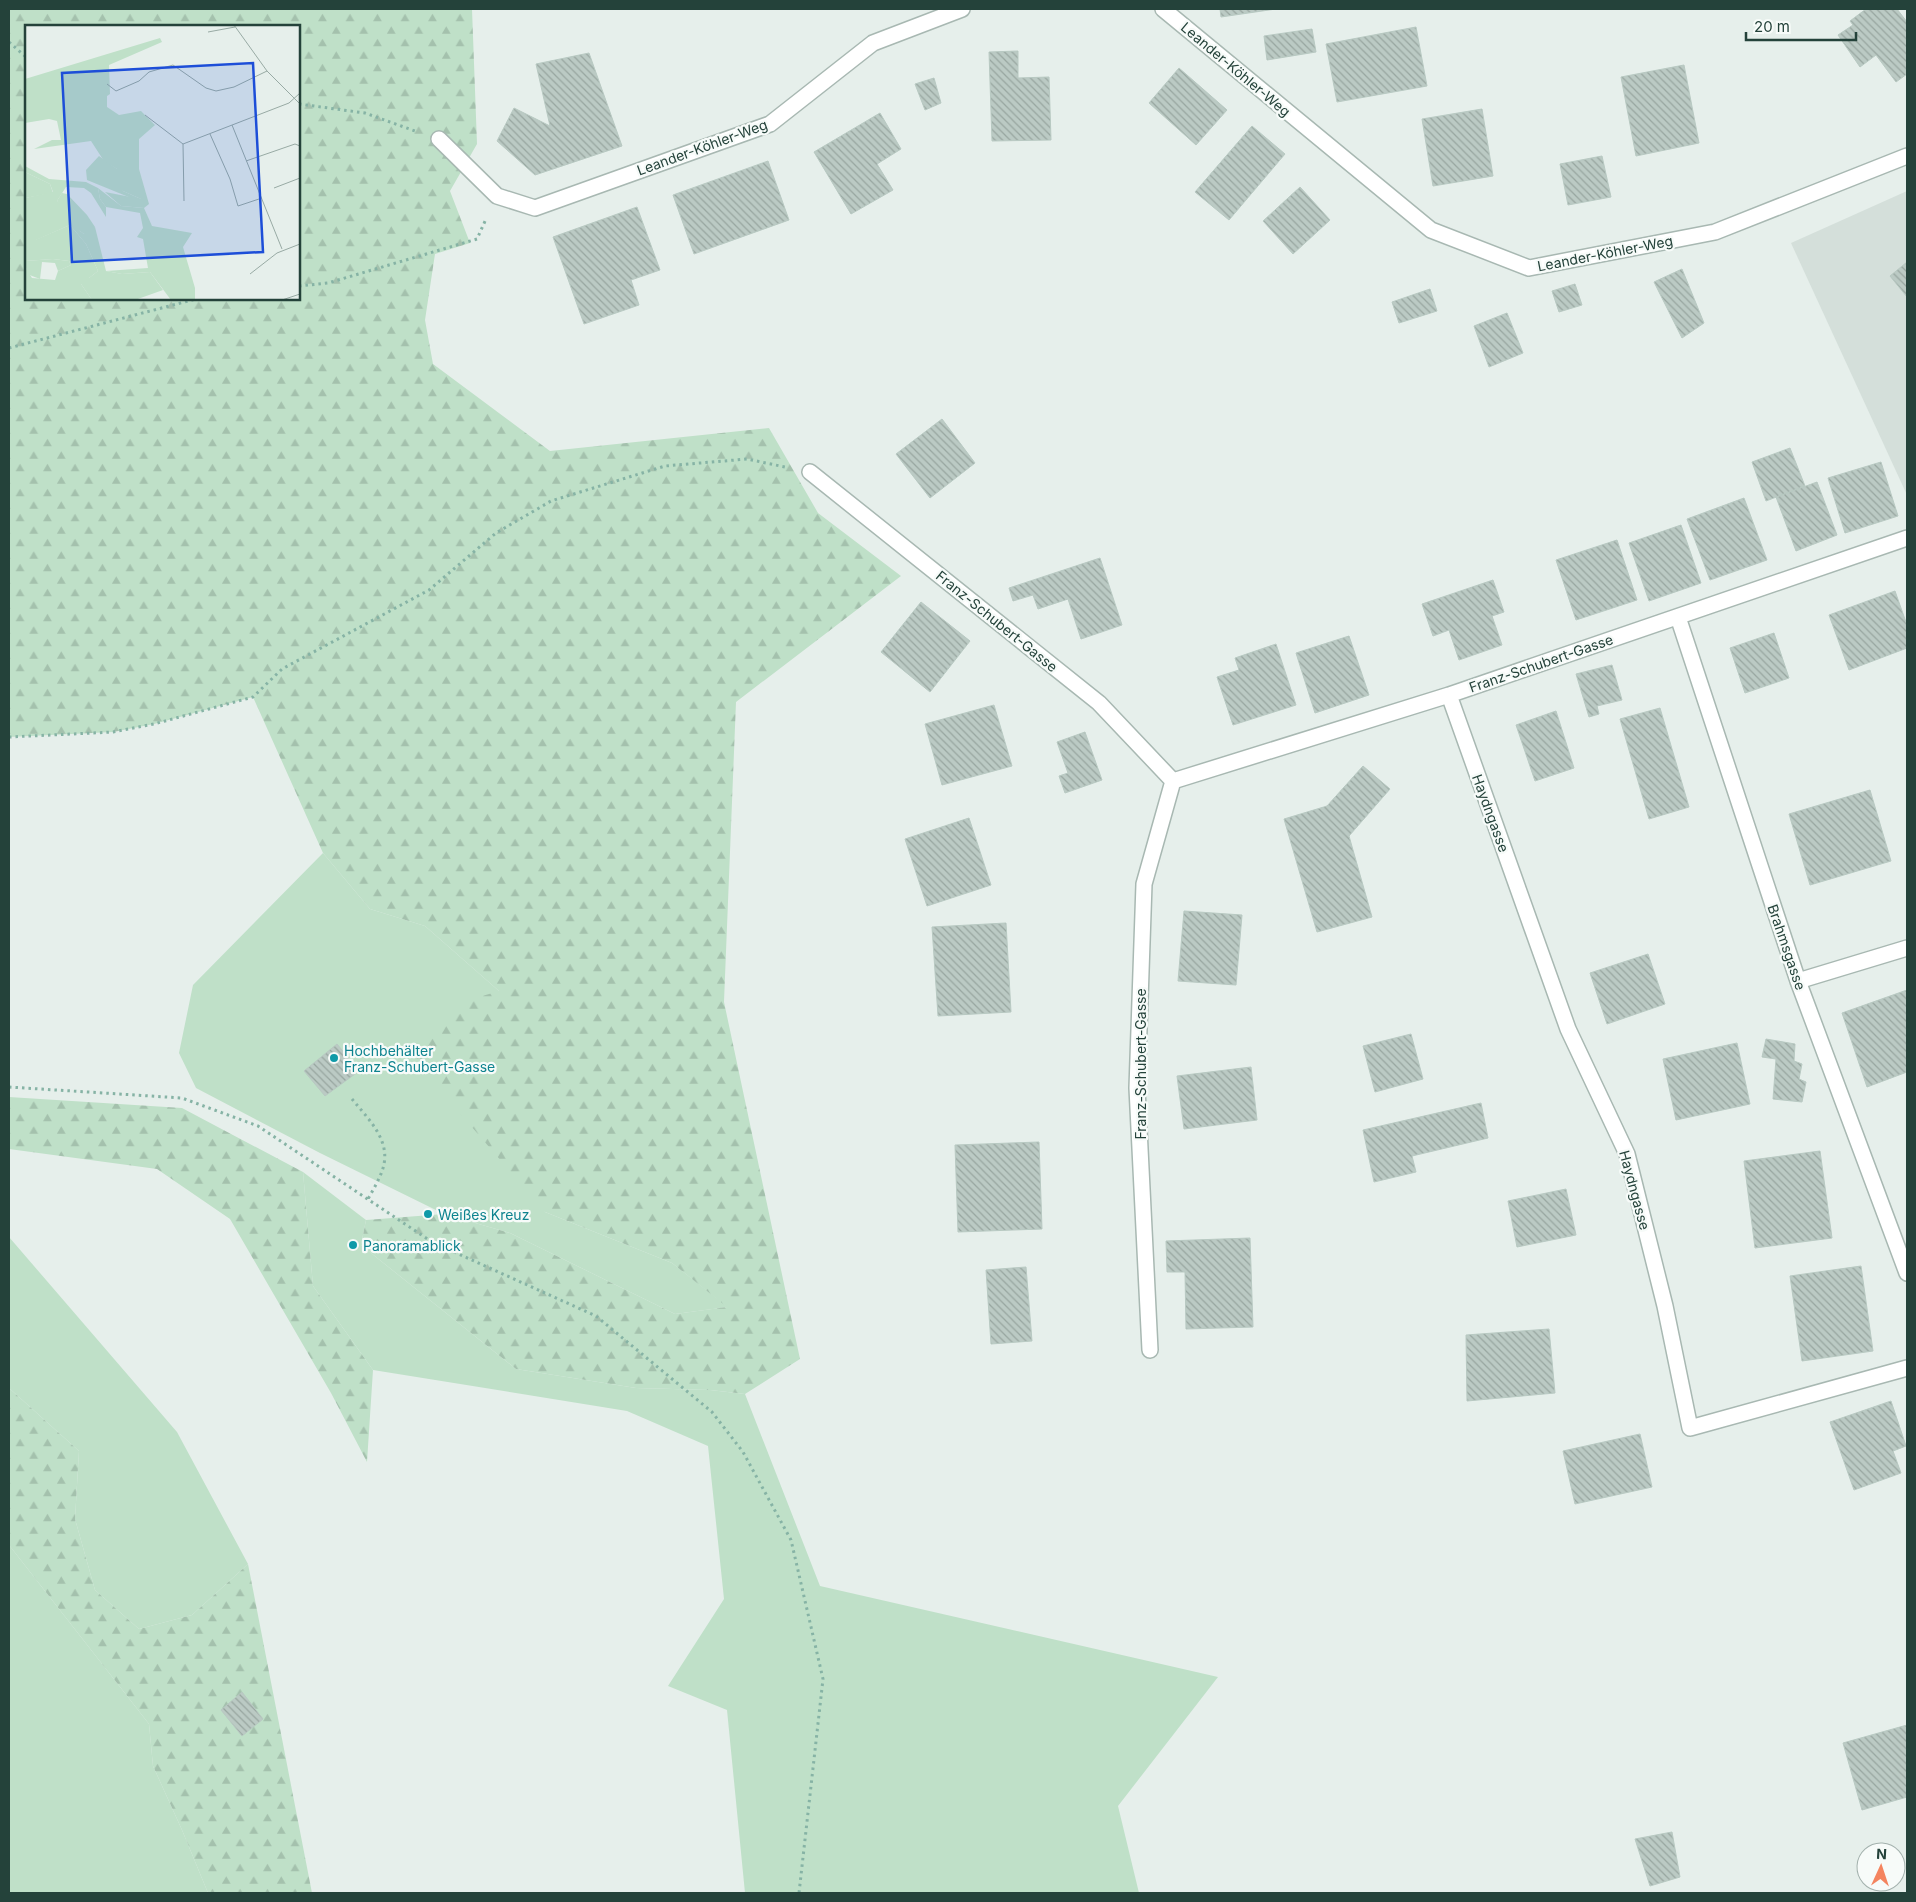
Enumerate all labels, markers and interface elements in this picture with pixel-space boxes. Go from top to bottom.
scale bar [1746,10,1856,42]
text: 20 m [1754,17,1790,36]
street label: Leander-Köhler-Weg [1178,18,1294,120]
inset map [25,25,300,300]
street label: Leander-Köhler-Weg [634,115,770,179]
street label: Leander-Köhler-Weg [1536,232,1674,274]
street label: Franz-Schubert-Gasse [933,567,1061,675]
street label: Franz-Schubert-Gasse [1467,630,1615,696]
street label: Haydngasse [1469,772,1513,854]
street label: Brahmsgasse [1764,902,1810,992]
street label: Franz-Schubert-Gasse [1132,988,1149,1140]
place label: Hochbehälter Franz-Schubert-Gasse [344,1042,495,1075]
marker: Hochbehälter Franz-Schubert-Gasse [328,1052,340,1064]
street label: Haydngasse [1616,1148,1654,1232]
place label: Weißes Kreuz [438,1206,529,1223]
marker: Weißes Kreuz [422,1208,434,1220]
place label: Panoramablick [363,1237,461,1254]
marker: Panoramablick [347,1239,359,1251]
north arrow [1856,1842,1906,1892]
text: N [1876,1845,1887,1862]

